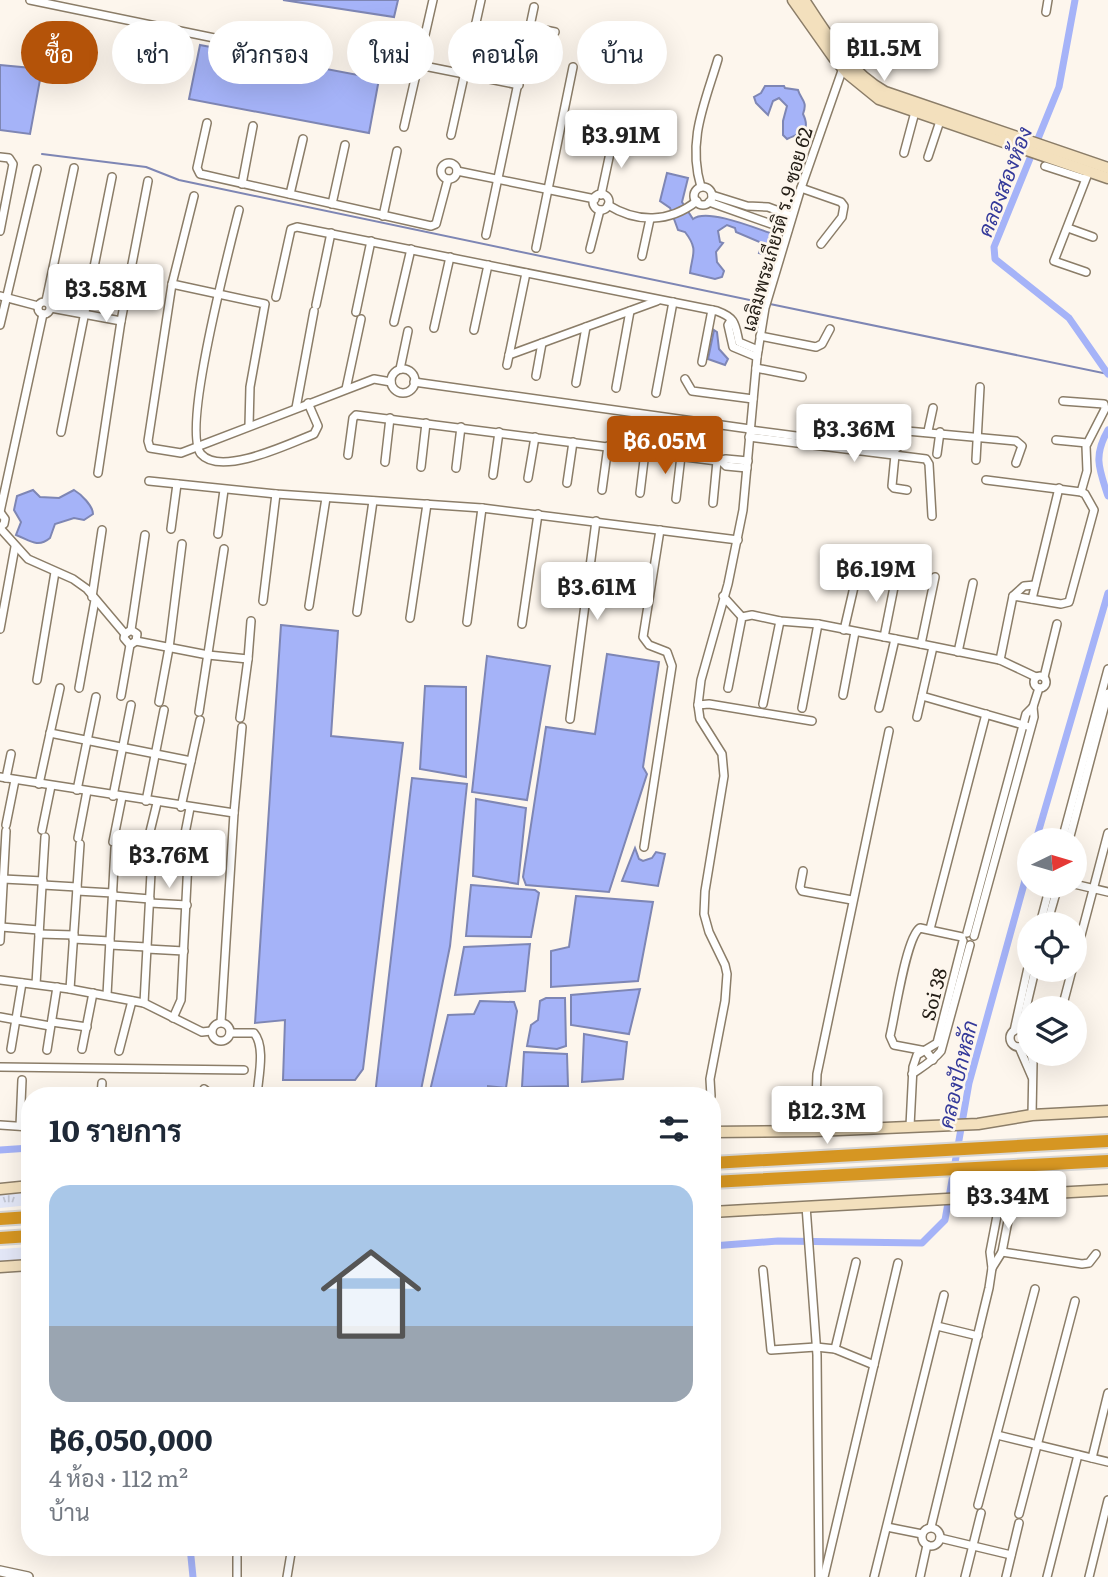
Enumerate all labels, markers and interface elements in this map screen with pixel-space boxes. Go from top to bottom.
chip: ซื้อ [21,21,98,84]
chip: เช่า [112,21,194,84]
chip: ตัวกรอง [208,21,333,84]
chip: ใหม่ [347,21,434,84]
chip: คอนโด [448,21,563,84]
chip: บ้าน [577,21,667,84]
pin: ฿11.5M [827,24,941,83]
text: ฿11.5M [846,29,922,63]
pin: ฿3.91M [564,110,678,170]
text: ฿3.91M [581,116,661,150]
water label: คลองสองห้อง [968,121,1038,241]
street label: เฉลิมพระเกียรติ ร.9 ซอย 62 [733,124,819,334]
pin: ฿3.58M [49,264,163,324]
text: ฿3.58M [64,270,148,304]
pin: ฿3.36M [797,405,911,464]
text: ฿3.36M [812,410,896,444]
pin: ฿6.05M [608,416,722,476]
text: ฿6.05M [623,422,707,456]
pin: ฿6.19M [819,544,933,604]
text: ฿6.19M [836,550,916,584]
pin: ฿3.61M [540,562,654,622]
text: ฿3.61M [557,568,637,602]
north arrow [1017,828,1087,898]
map controls [1017,828,1087,1066]
pin: ฿3.76M [112,830,226,890]
text: ฿3.76M [129,836,209,870]
button: locate [1017,912,1087,982]
street label: Soi 38 [913,965,953,1023]
button: layers [1017,996,1087,1066]
water label: คลองปักหลัก [929,1017,983,1131]
pin: ฿12.3M [770,1086,884,1146]
text: ฿12.3M [788,1092,866,1126]
text: 10 รายการ [49,1107,182,1151]
icon: filters [655,1110,693,1148]
pin: ฿3.34M [951,1172,1065,1231]
text: ฿3.34M [966,1177,1050,1211]
icon: home [308,1231,434,1357]
text: ฿6,050,000 [49,1416,213,1460]
text: 4 ห้อง · 112 m² [49,1460,188,1494]
text: บ้าน [49,1494,90,1528]

